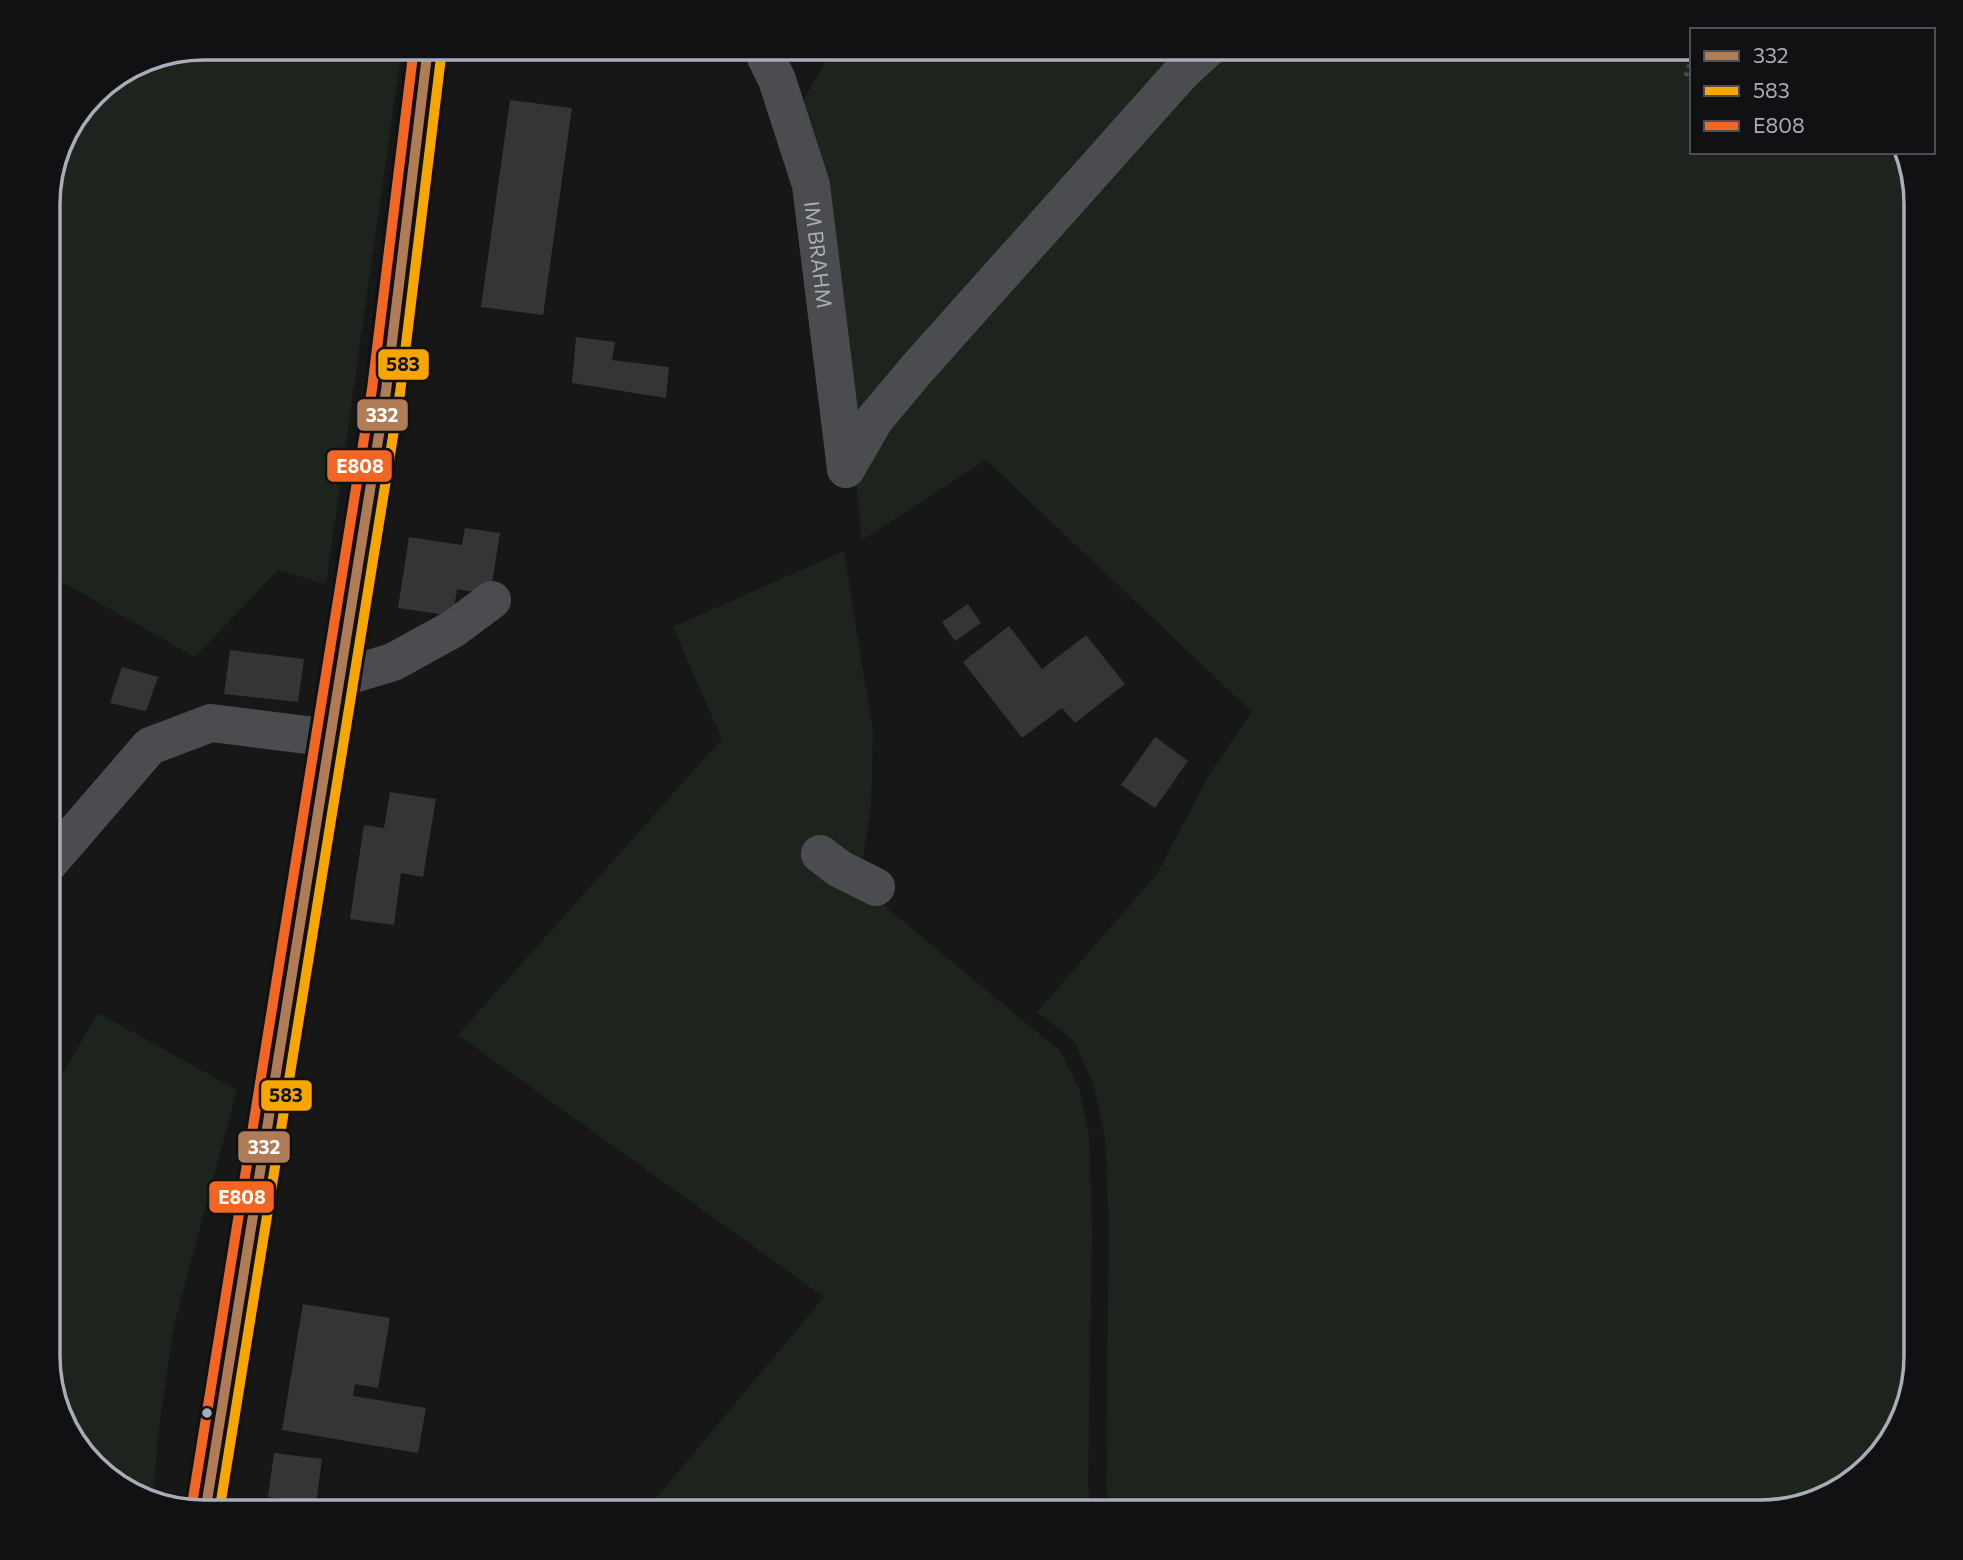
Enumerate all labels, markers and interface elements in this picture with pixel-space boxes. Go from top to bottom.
legend [1690,28,1935,154]
text: 332 [1753,42,1789,67]
text: 583 [1753,77,1790,102]
text: E808 [1753,112,1805,137]
street label: IM BRAHM [801,199,839,310]
line badge: 583 [377,348,430,381]
text: 583 [386,352,420,375]
line badge: 332 [356,398,409,432]
text: 332 [366,403,398,426]
line badge: E808 [326,449,393,483]
text: E808 [336,454,384,477]
line badge: 583 [260,1079,313,1112]
text: 583 [269,1083,303,1106]
line badge: 332 [237,1130,291,1164]
text: 332 [248,1135,280,1158]
line badge: E808 [208,1180,275,1214]
text: E808 [218,1185,266,1208]
unlabelled marker [200,1406,214,1420]

